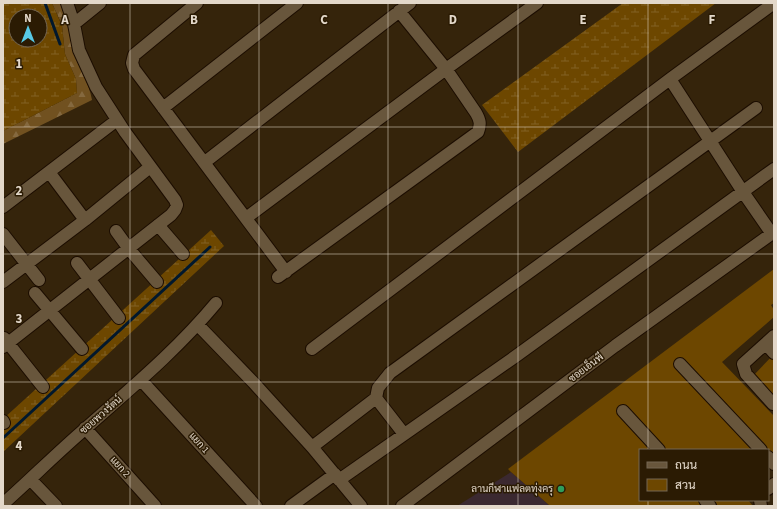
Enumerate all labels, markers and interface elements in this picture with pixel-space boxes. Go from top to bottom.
north arrow [8,8,48,48]
text: N [24,11,32,26]
text: A [60,11,69,29]
text: B [190,11,198,29]
text: C [320,11,328,29]
text: D [449,11,457,29]
text: E [579,11,587,29]
text: F [709,11,716,29]
text: 1 [16,55,23,73]
text: 2 [16,182,23,200]
text: 3 [16,310,23,328]
street label: ซอยเอ็นพี [565,349,606,386]
street label: ซอยพวงรัตน์ [76,392,125,437]
street label: แยก 1 [186,429,212,457]
text: 4 [16,437,23,455]
legend [639,449,769,501]
street label: แยก 2 [107,453,133,481]
text: ถนน [675,457,698,474]
text: สวน [675,477,696,494]
place label: ลานกีฬาแฟลตทุ่งครุ [471,482,553,496]
marker: ลานกีฬาแฟลตทุ่งครุ [556,484,566,494]

